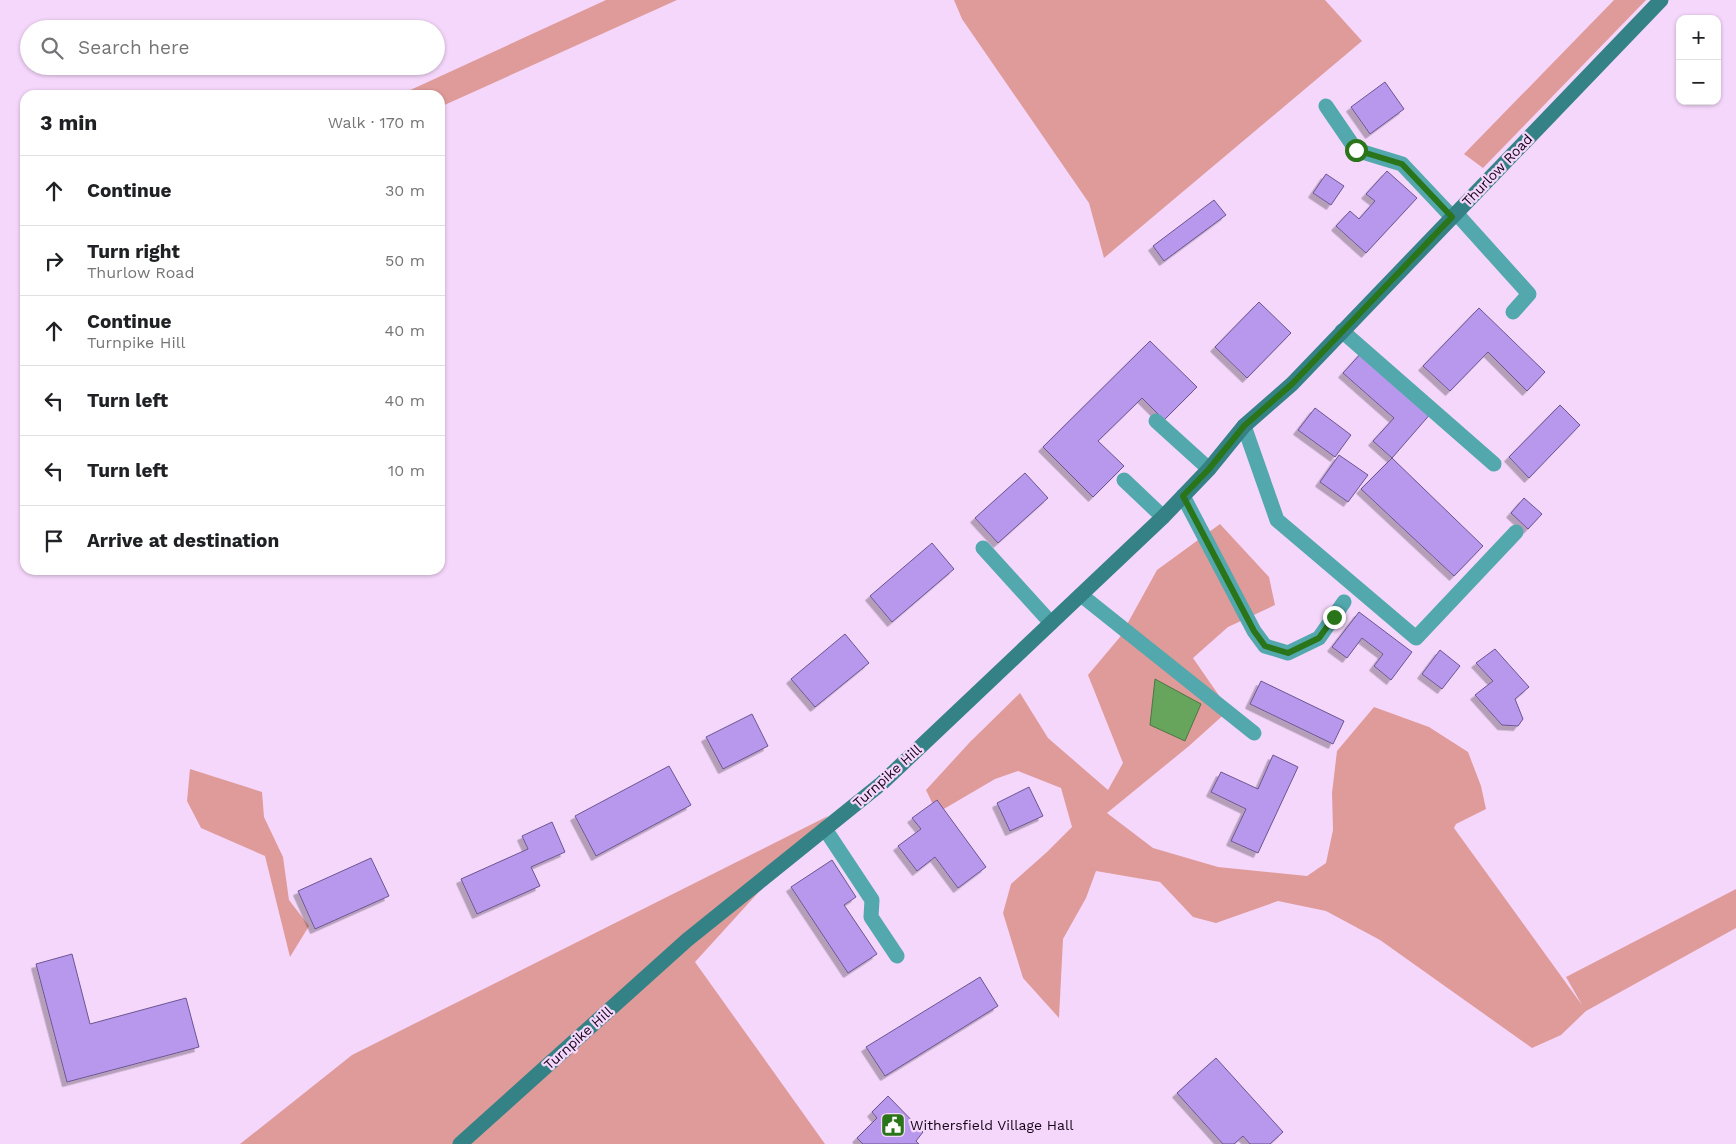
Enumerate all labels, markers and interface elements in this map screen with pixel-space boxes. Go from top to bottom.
map controls [1676,15,1721,105]
button: + [1676,15,1721,60]
search box [20,20,445,75]
icon: search [38,34,66,62]
text: Search here [78,36,189,59]
button: − [1676,60,1721,105]
text: 3 min [40,110,97,135]
text: Walk · 170 m [328,113,425,132]
street label: Thurlow Road [1459,131,1535,209]
route start [1345,139,1368,162]
icon: ahead [40,177,68,205]
text: Continue [87,179,171,202]
text: 30 m [385,181,425,200]
text: Turn right [87,240,180,263]
icon: right [40,247,68,275]
text: 50 m [385,251,425,270]
text: Thurlow Road [87,263,194,282]
text: Continue [87,310,171,333]
icon: ahead [40,317,68,345]
text: 40 m [385,321,425,340]
text: Turnpike Hill [87,333,185,352]
icon: left [40,387,68,415]
text: Turn left [87,389,168,412]
text: 40 m [385,391,425,410]
icon: left [40,457,68,485]
text: Turn left [87,459,168,482]
text: 10 m [388,461,425,480]
icon: arrive [40,527,68,555]
text: Arrive at destination [87,529,279,552]
route end [1323,606,1346,629]
street label: Turnpike Hill [850,741,925,811]
street label: Turnpike Hill [541,1003,616,1073]
public building icon: Withersfield Village Hall [880,1112,906,1138]
place label: Withersfield Village Hall [910,1117,1074,1133]

